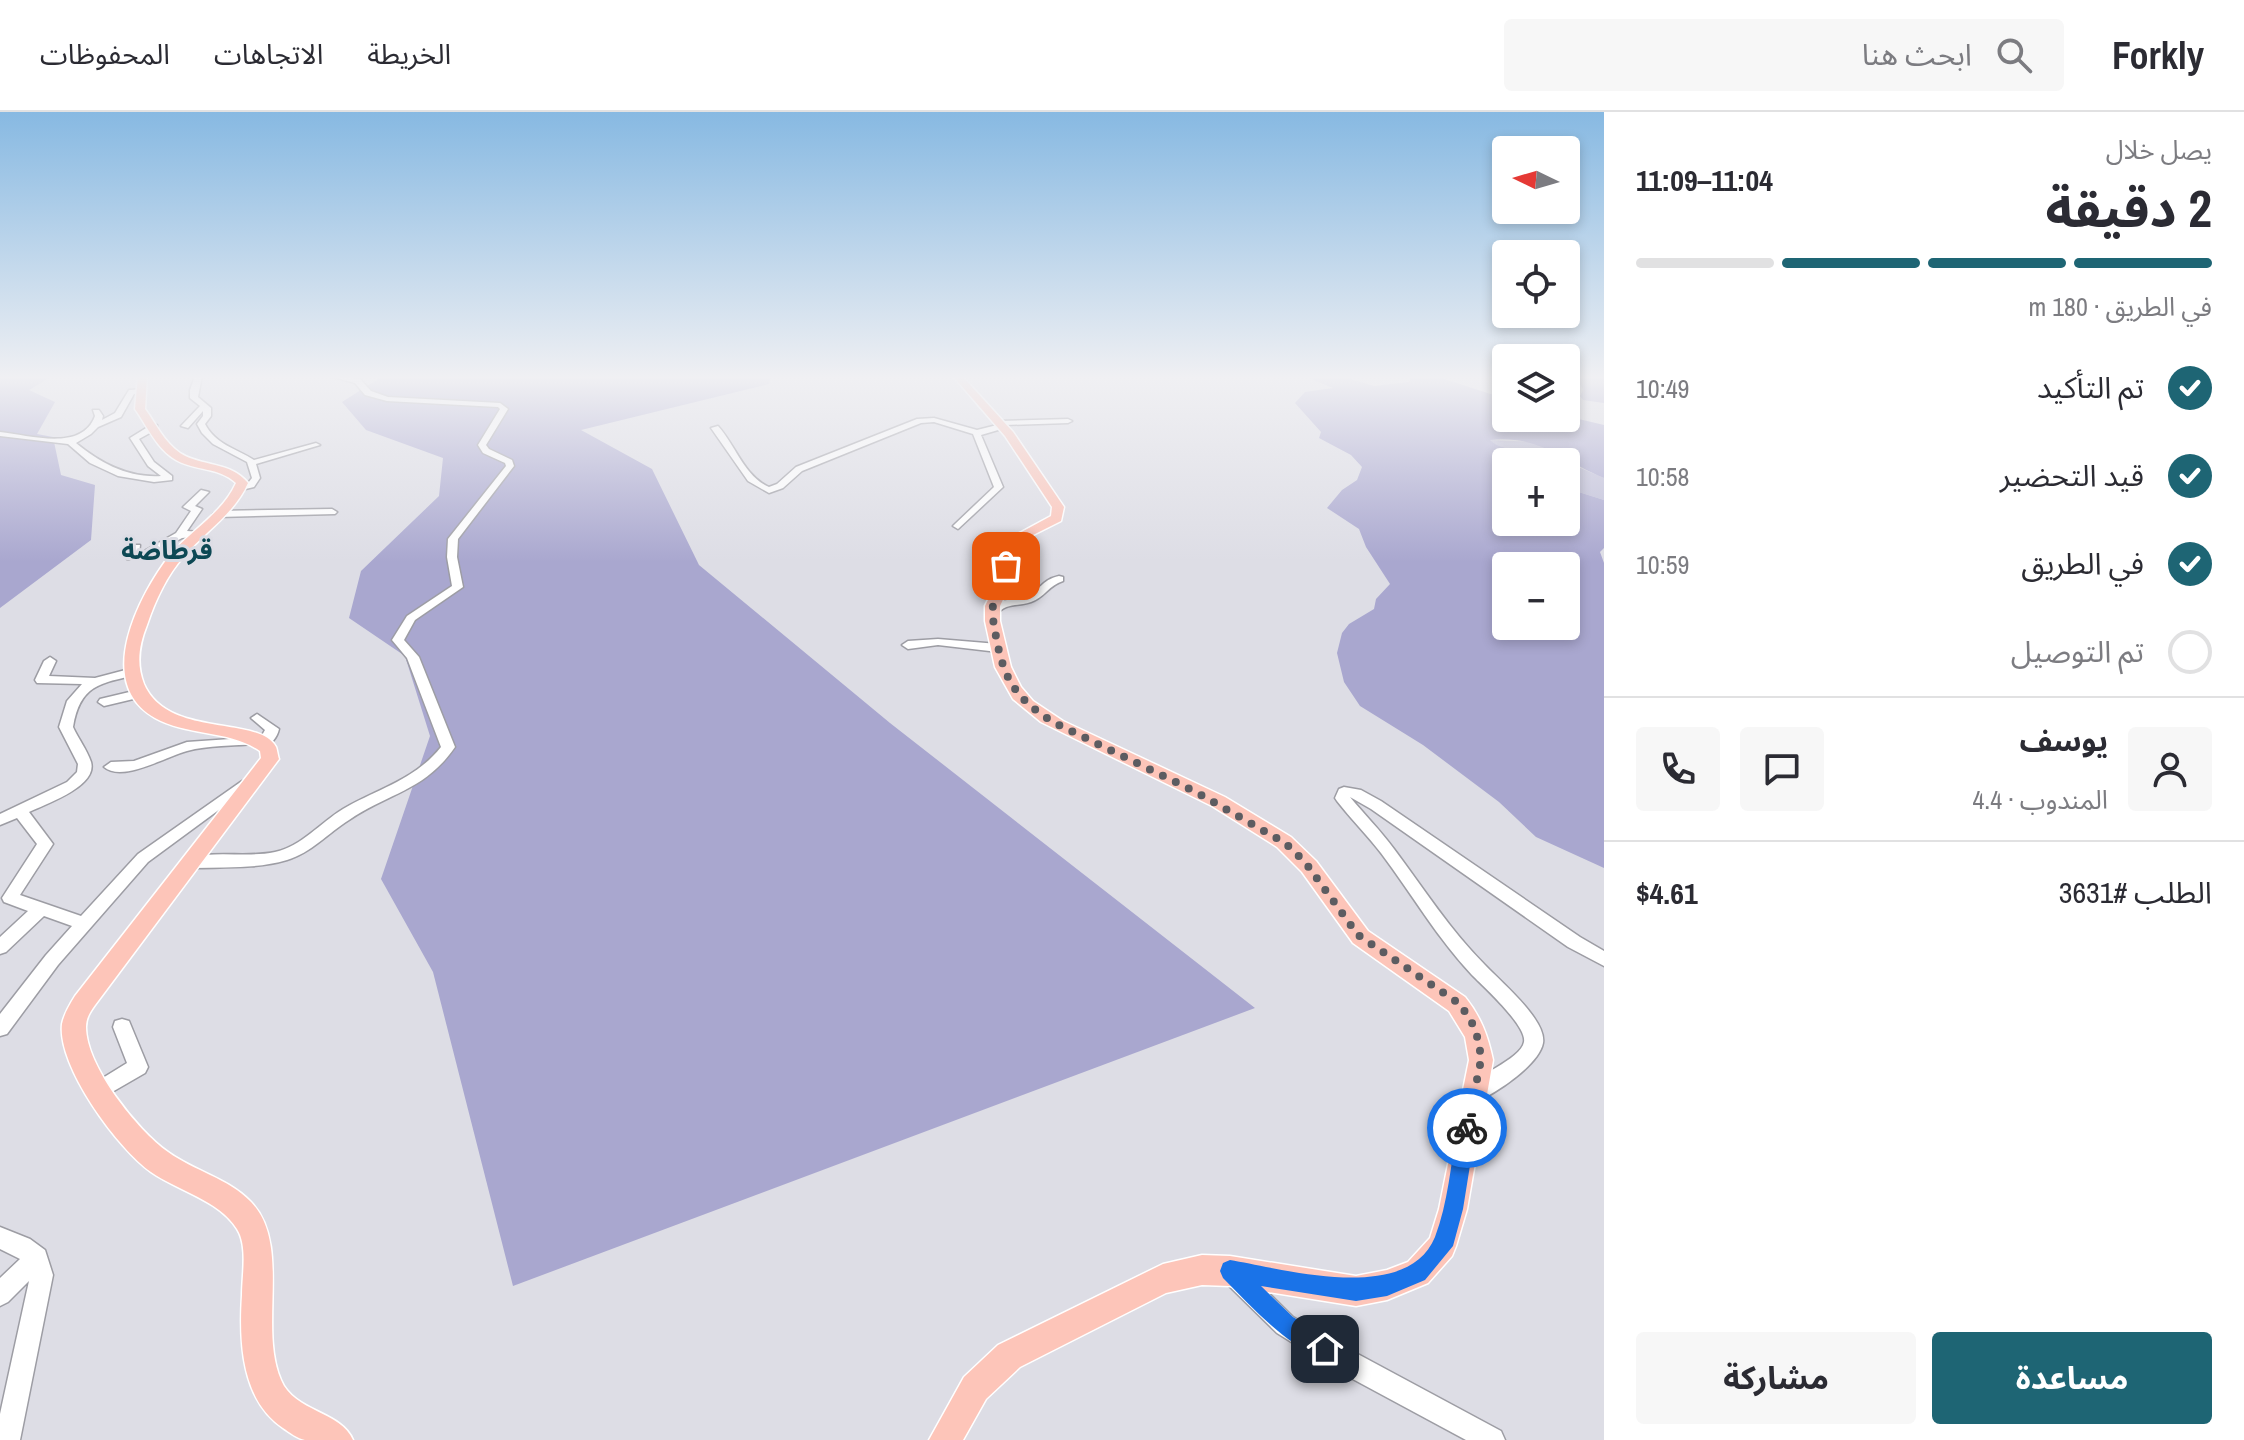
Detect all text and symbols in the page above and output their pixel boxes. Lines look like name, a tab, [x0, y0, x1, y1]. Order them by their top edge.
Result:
search box	[1504, 19, 2064, 91]
text: Forkly	[2112, 30, 2204, 81]
icon: search	[1992, 33, 2036, 77]
text: ابحث هنا	[1862, 34, 1972, 74]
text: المحفوظات	[40, 35, 170, 73]
text: الاتجاهات	[214, 35, 323, 73]
text: الخريطة	[367, 35, 451, 73]
text: يصل خلال	[2106, 132, 2212, 167]
north arrow	[1492, 136, 1580, 224]
map controls	[1492, 136, 1580, 640]
text: 11:04–11:09	[1636, 160, 1773, 200]
text: 2 دقيقة	[2046, 173, 2212, 243]
button: locate	[1492, 240, 1580, 328]
text: في الطريق · 180 m	[2029, 289, 2212, 324]
button: layers	[1492, 344, 1580, 432]
icon: check	[2168, 366, 2212, 410]
text: تم التأكيد	[2037, 367, 2144, 407]
text: 10:49	[1636, 371, 1689, 406]
button: +	[1492, 448, 1580, 536]
icon: check	[2168, 454, 2212, 498]
text: قيد التحضير	[2000, 455, 2144, 495]
text: 10:58	[1636, 459, 1689, 494]
district label: قرطاضة	[121, 532, 213, 567]
pin	[972, 532, 1040, 600]
icon: check	[2168, 542, 2212, 586]
text: في الطريق	[2021, 543, 2144, 583]
icon: bag	[984, 544, 1028, 588]
text: 10:59	[1636, 547, 1689, 582]
button: −	[1492, 552, 1580, 640]
text: تم التوصيل	[2011, 631, 2144, 671]
text: يوسف	[2020, 720, 2108, 760]
button: phone	[1636, 727, 1720, 811]
button: chat	[1740, 727, 1824, 811]
button: person	[2128, 727, 2212, 811]
text: المندوب · 4.4	[1972, 782, 2108, 817]
text: الطلب #3631	[2059, 872, 2212, 912]
text: $4.61	[1636, 873, 1698, 913]
courier	[1427, 1088, 1507, 1168]
icon: bike	[1445, 1106, 1489, 1150]
pin	[1291, 1315, 1359, 1383]
icon: home	[1303, 1327, 1347, 1371]
button: مشاركة	[1636, 1332, 1916, 1424]
button: مساعدة	[1932, 1332, 2212, 1424]

